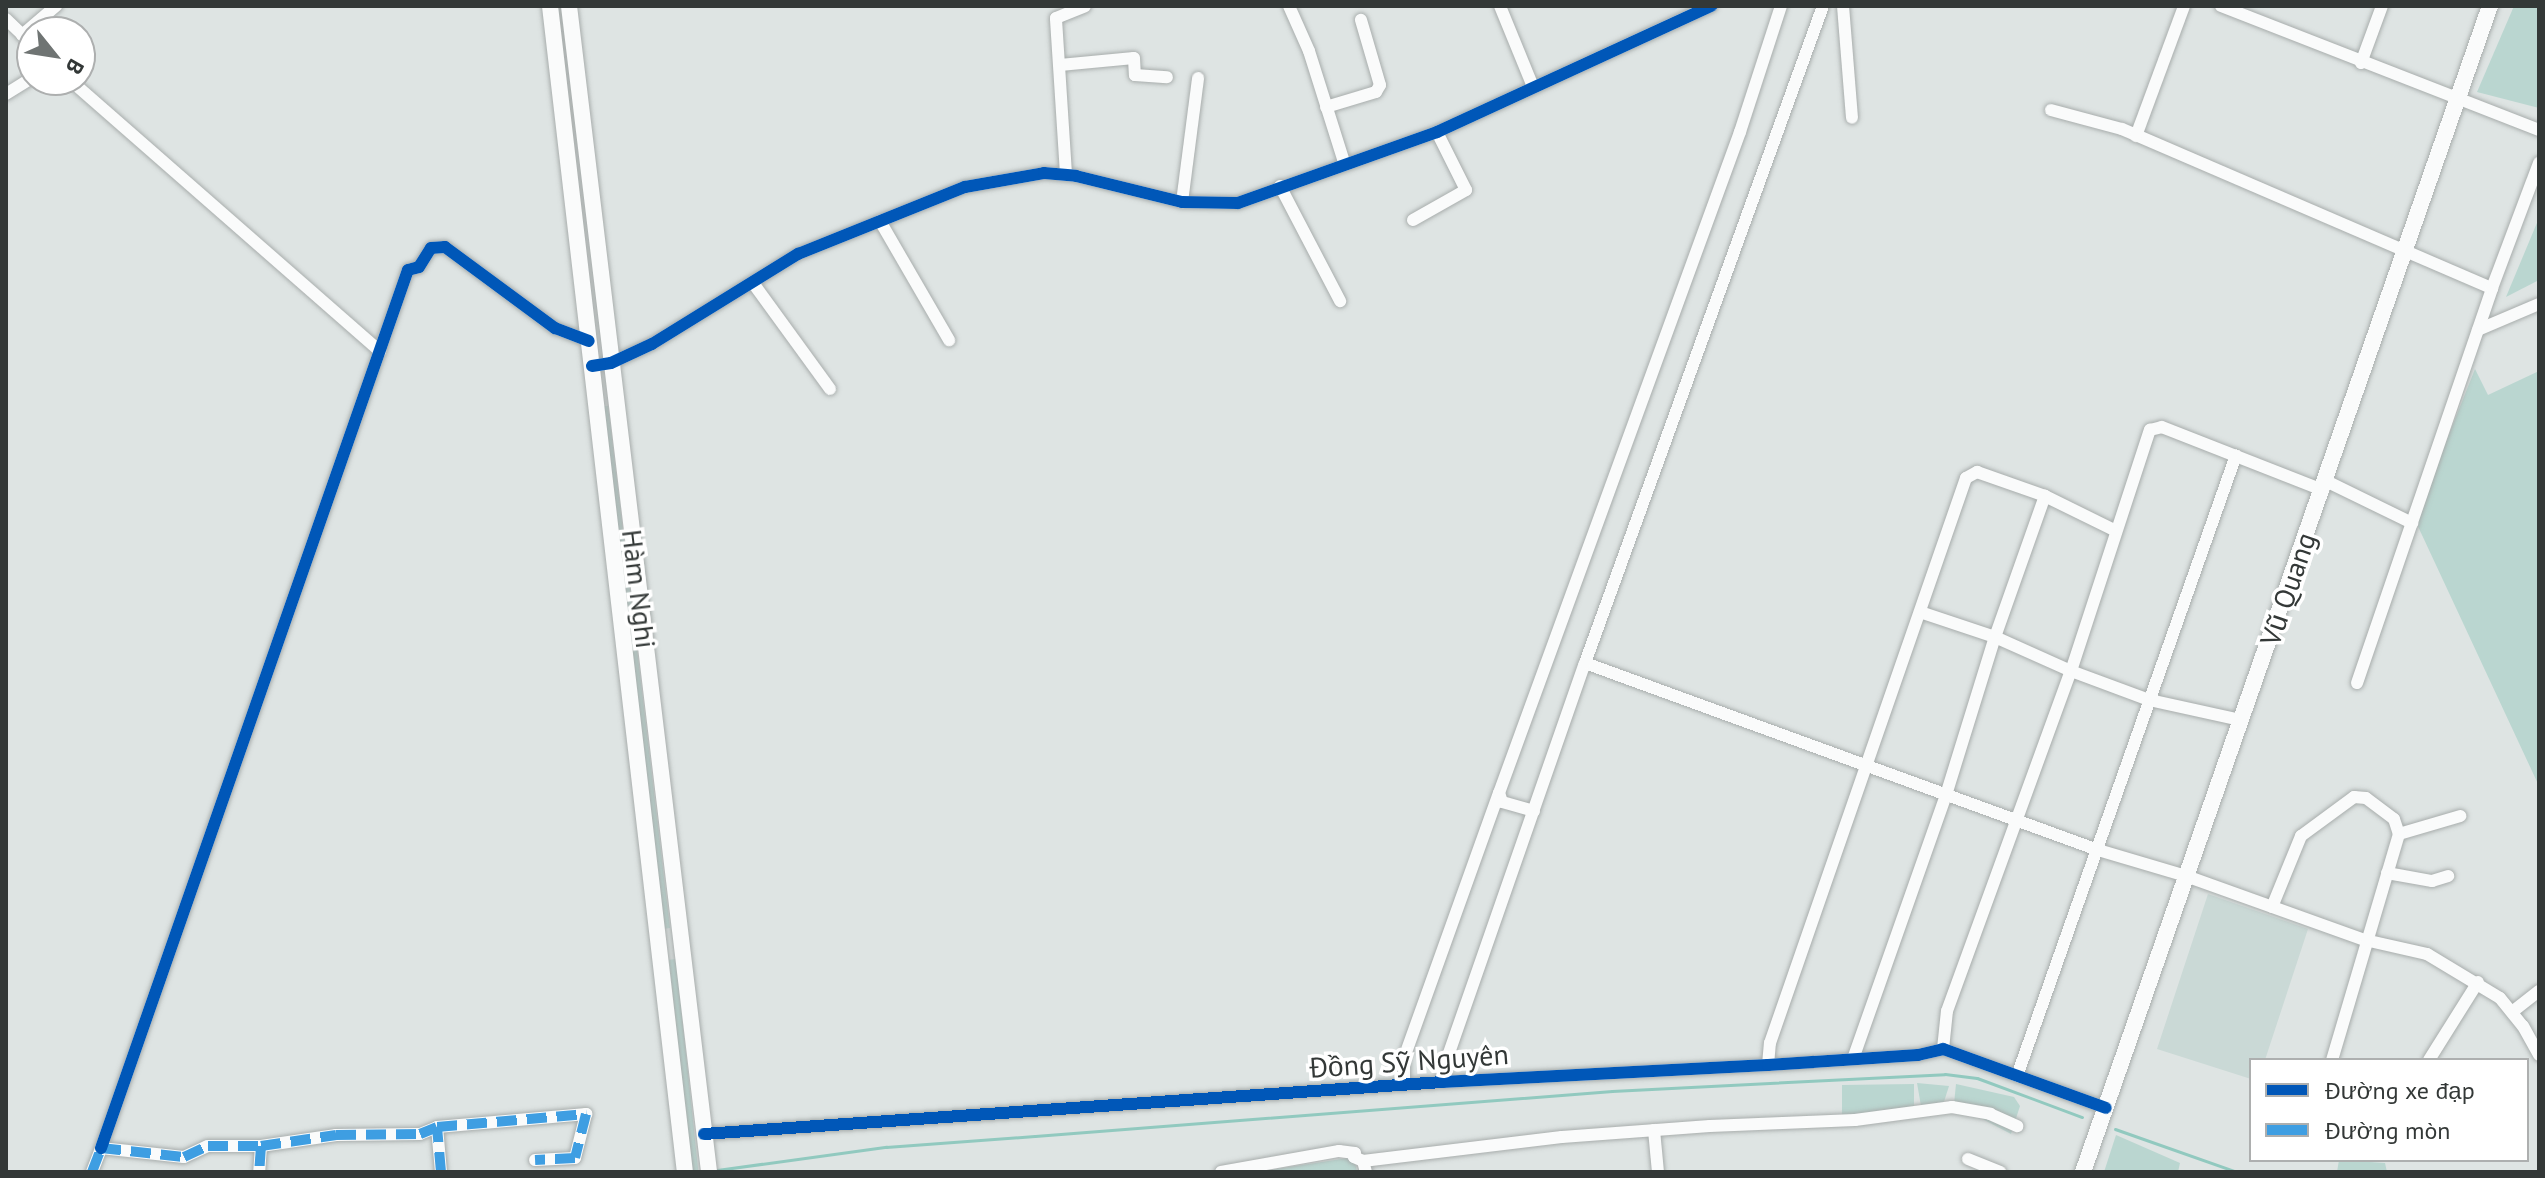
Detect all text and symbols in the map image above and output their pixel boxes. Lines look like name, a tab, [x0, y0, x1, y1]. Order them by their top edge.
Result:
north arrow	[16, 16, 96, 96]
text: B	[60, 54, 90, 80]
street label: Hàm Nghi	[615, 528, 663, 650]
street label: Vũ Quang	[2253, 528, 2323, 650]
street label: Đồng Sỹ Nguyên	[1308, 1037, 1510, 1085]
legend	[2249, 1058, 2529, 1162]
text: Đường xe đạp	[2325, 1075, 2475, 1106]
text: Đường mòn	[2325, 1115, 2451, 1146]

